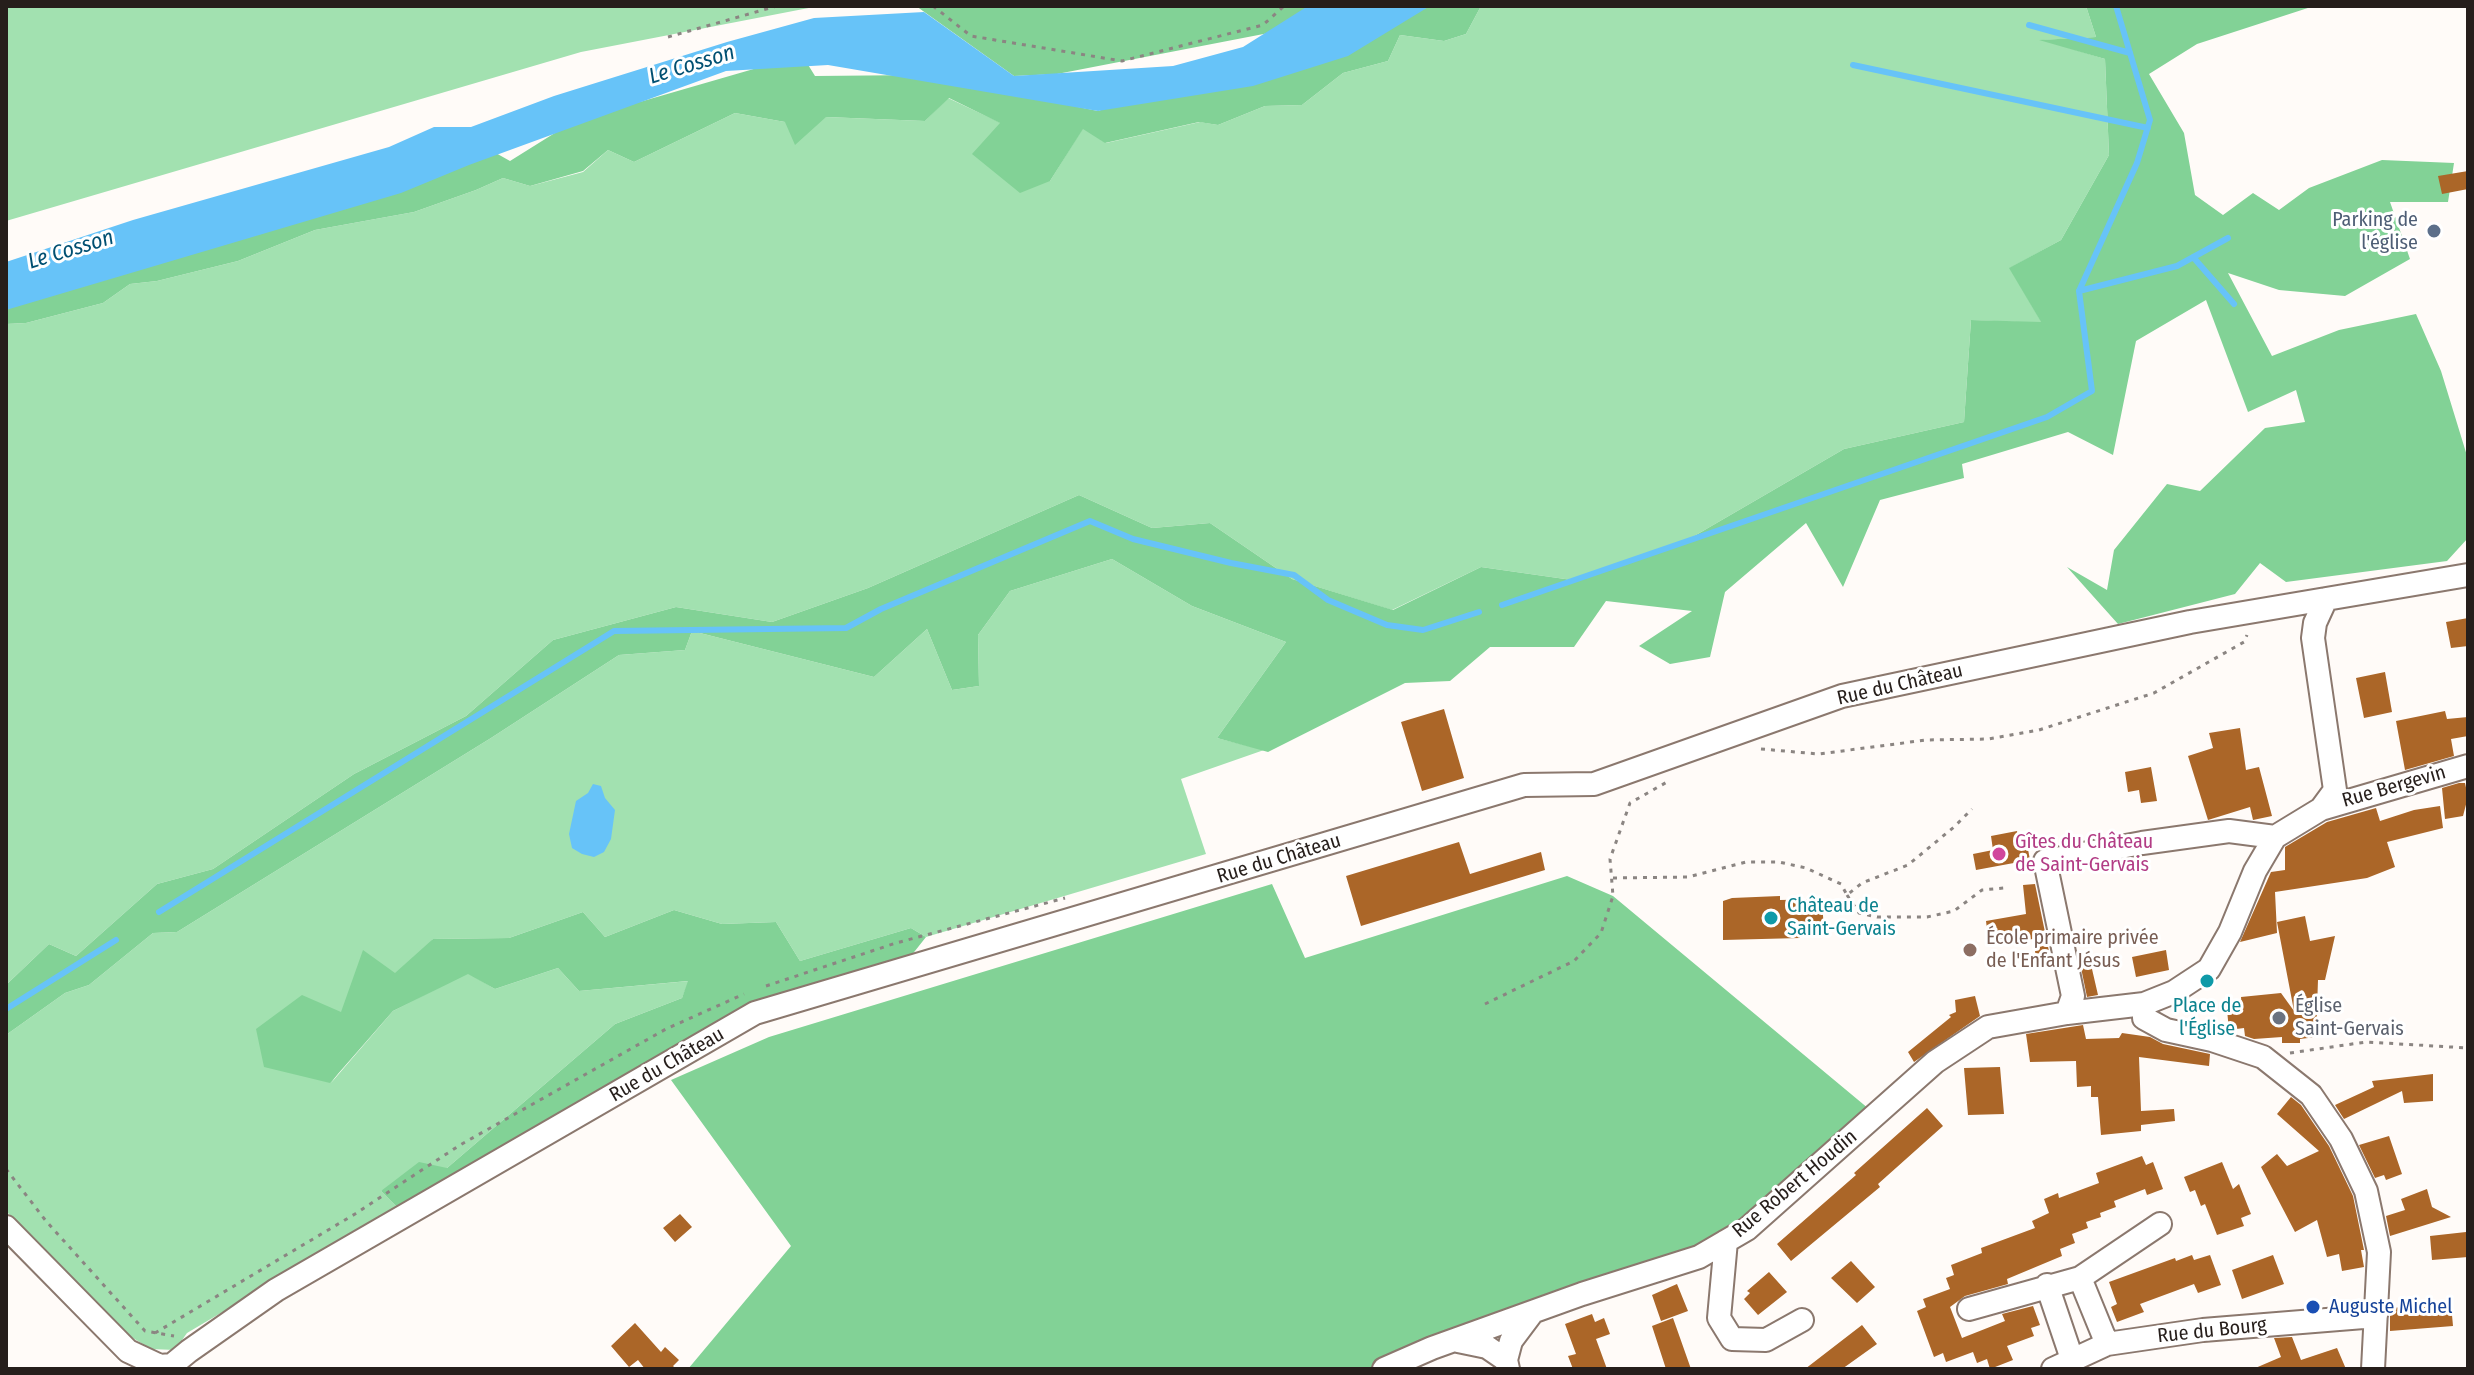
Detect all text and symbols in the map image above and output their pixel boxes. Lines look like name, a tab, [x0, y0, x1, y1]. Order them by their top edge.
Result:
water label: Le Cosson	[646, 39, 738, 91]
place label: Parking de l'église	[2332, 208, 2418, 255]
marker: Parking de l'église	[2425, 222, 2443, 240]
water label: Le Cosson	[25, 224, 117, 276]
street label: Rue du Château	[1835, 659, 1965, 711]
street label: Rue Bergevin	[2339, 761, 2449, 813]
street label: Rue du Château	[1214, 829, 1344, 889]
place label: Gîtes du Château de Saint-Gervais	[2015, 830, 2153, 877]
marker: Gîtes du Château de Saint-Gervais	[1990, 845, 2008, 863]
place label: Château de Saint-Gervais	[1787, 894, 1896, 941]
marker: Château de Saint-Gervais	[1762, 909, 1780, 927]
place label: École primaire privée de l'Enfant Jésus	[1986, 926, 2159, 973]
marker: École primaire privée de l'Enfant Jésus	[1961, 941, 1979, 959]
marker: Place de l'Église	[2198, 972, 2216, 990]
place label: Place de l'Église	[2173, 994, 2241, 1041]
place label: Église Saint-Gervais	[2295, 994, 2404, 1041]
marker: Église Saint-Gervais	[2270, 1009, 2288, 1027]
street label: Rue du Château	[605, 1023, 729, 1107]
street label: Rue Robert Houdin	[1728, 1125, 1862, 1243]
place label: Auguste Michel	[2329, 1295, 2453, 1319]
marker: Auguste Michel	[2304, 1298, 2322, 1316]
street label: Rue du Bourg	[2156, 1313, 2268, 1349]

